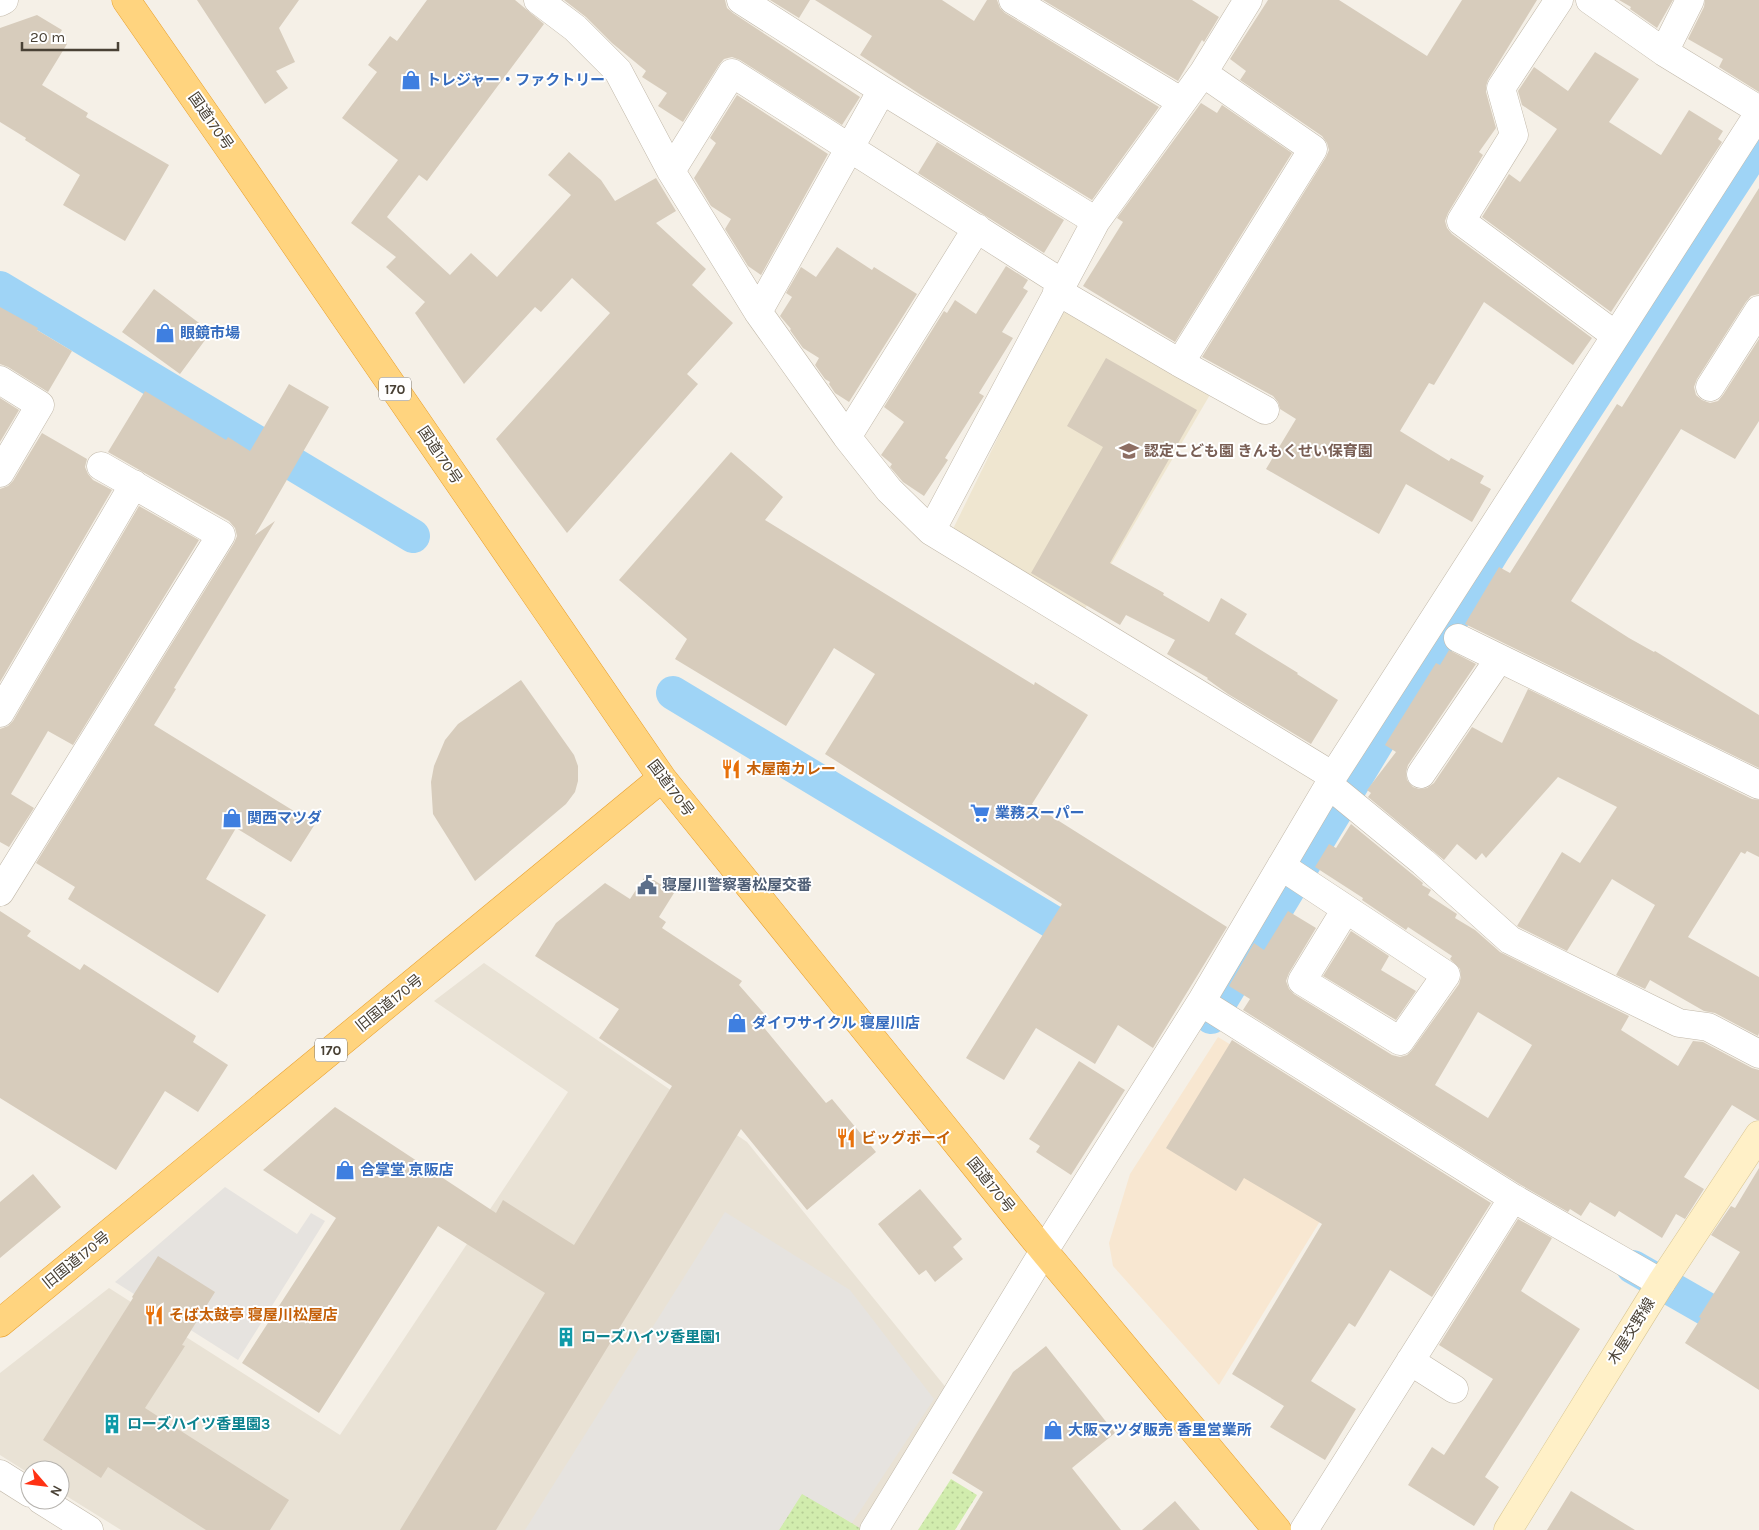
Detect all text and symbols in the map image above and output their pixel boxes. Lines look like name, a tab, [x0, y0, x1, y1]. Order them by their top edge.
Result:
scale bar	[22, 20, 119, 52]
text: 20 m	[30, 28, 65, 46]
shop icon: トレジャー・ファクトリー	[400, 69, 422, 91]
place label: トレジャー・ファクトリー	[426, 71, 605, 89]
street label: 国道170号	[185, 89, 237, 153]
shop icon: 眼鏡市場	[154, 322, 176, 344]
place label: 眼鏡市場	[180, 324, 240, 342]
road number: 170	[379, 378, 411, 400]
street label: 国道170号	[414, 423, 466, 487]
school or university icon: 認定こども園 きんもくせい保育園	[1118, 440, 1140, 462]
place label: 認定こども園 きんもくせい保育園	[1144, 442, 1373, 460]
street label: 国道170号	[644, 756, 698, 820]
restaurant icon: 木屋南カレー	[720, 758, 742, 780]
place label: 木屋南カレー	[746, 760, 836, 778]
supermarket icon: 業務スーパー	[969, 802, 991, 824]
place label: 業務スーパー	[995, 804, 1085, 822]
shop icon: 関西マツダ	[221, 807, 243, 829]
place label: 関西マツダ	[247, 809, 322, 827]
public building icon: 寝屋川警察署松屋交番	[636, 874, 658, 896]
place label: 寝屋川警察署松屋交番	[662, 876, 812, 894]
street label: 旧国道170号	[352, 971, 426, 1035]
shop icon: ダイワサイクル 寝屋川店	[726, 1012, 748, 1034]
place label: ダイワサイクル 寝屋川店	[752, 1014, 920, 1032]
road number: 170	[315, 1038, 347, 1062]
restaurant icon: ビッグボーイ	[835, 1127, 857, 1149]
place label: ビッグボーイ	[861, 1129, 951, 1147]
street label: 国道170号	[963, 1154, 1019, 1216]
shop icon: 合掌堂 京阪店	[334, 1159, 356, 1181]
place label: 合掌堂 京阪店	[360, 1161, 454, 1179]
street label: 旧国道170号	[39, 1228, 113, 1292]
street label: 木屋交野線	[1603, 1294, 1659, 1368]
restaurant icon: そば太鼓亭 寝屋川松屋店	[143, 1304, 165, 1326]
place label: そば太鼓亭 寝屋川松屋店	[169, 1306, 338, 1324]
building icon: ローズハイツ香里園1	[555, 1326, 577, 1348]
place label: ローズハイツ香里園1	[581, 1328, 720, 1346]
building icon: ローズハイツ香里園3	[101, 1413, 123, 1435]
place label: ローズハイツ香里園3	[127, 1415, 270, 1433]
shop icon: 大阪マツダ販売 香里営業所	[1042, 1419, 1064, 1441]
place label: 大阪マツダ販売 香里営業所	[1068, 1421, 1252, 1439]
north arrow	[20, 1460, 70, 1510]
text: N	[46, 1482, 66, 1499]

